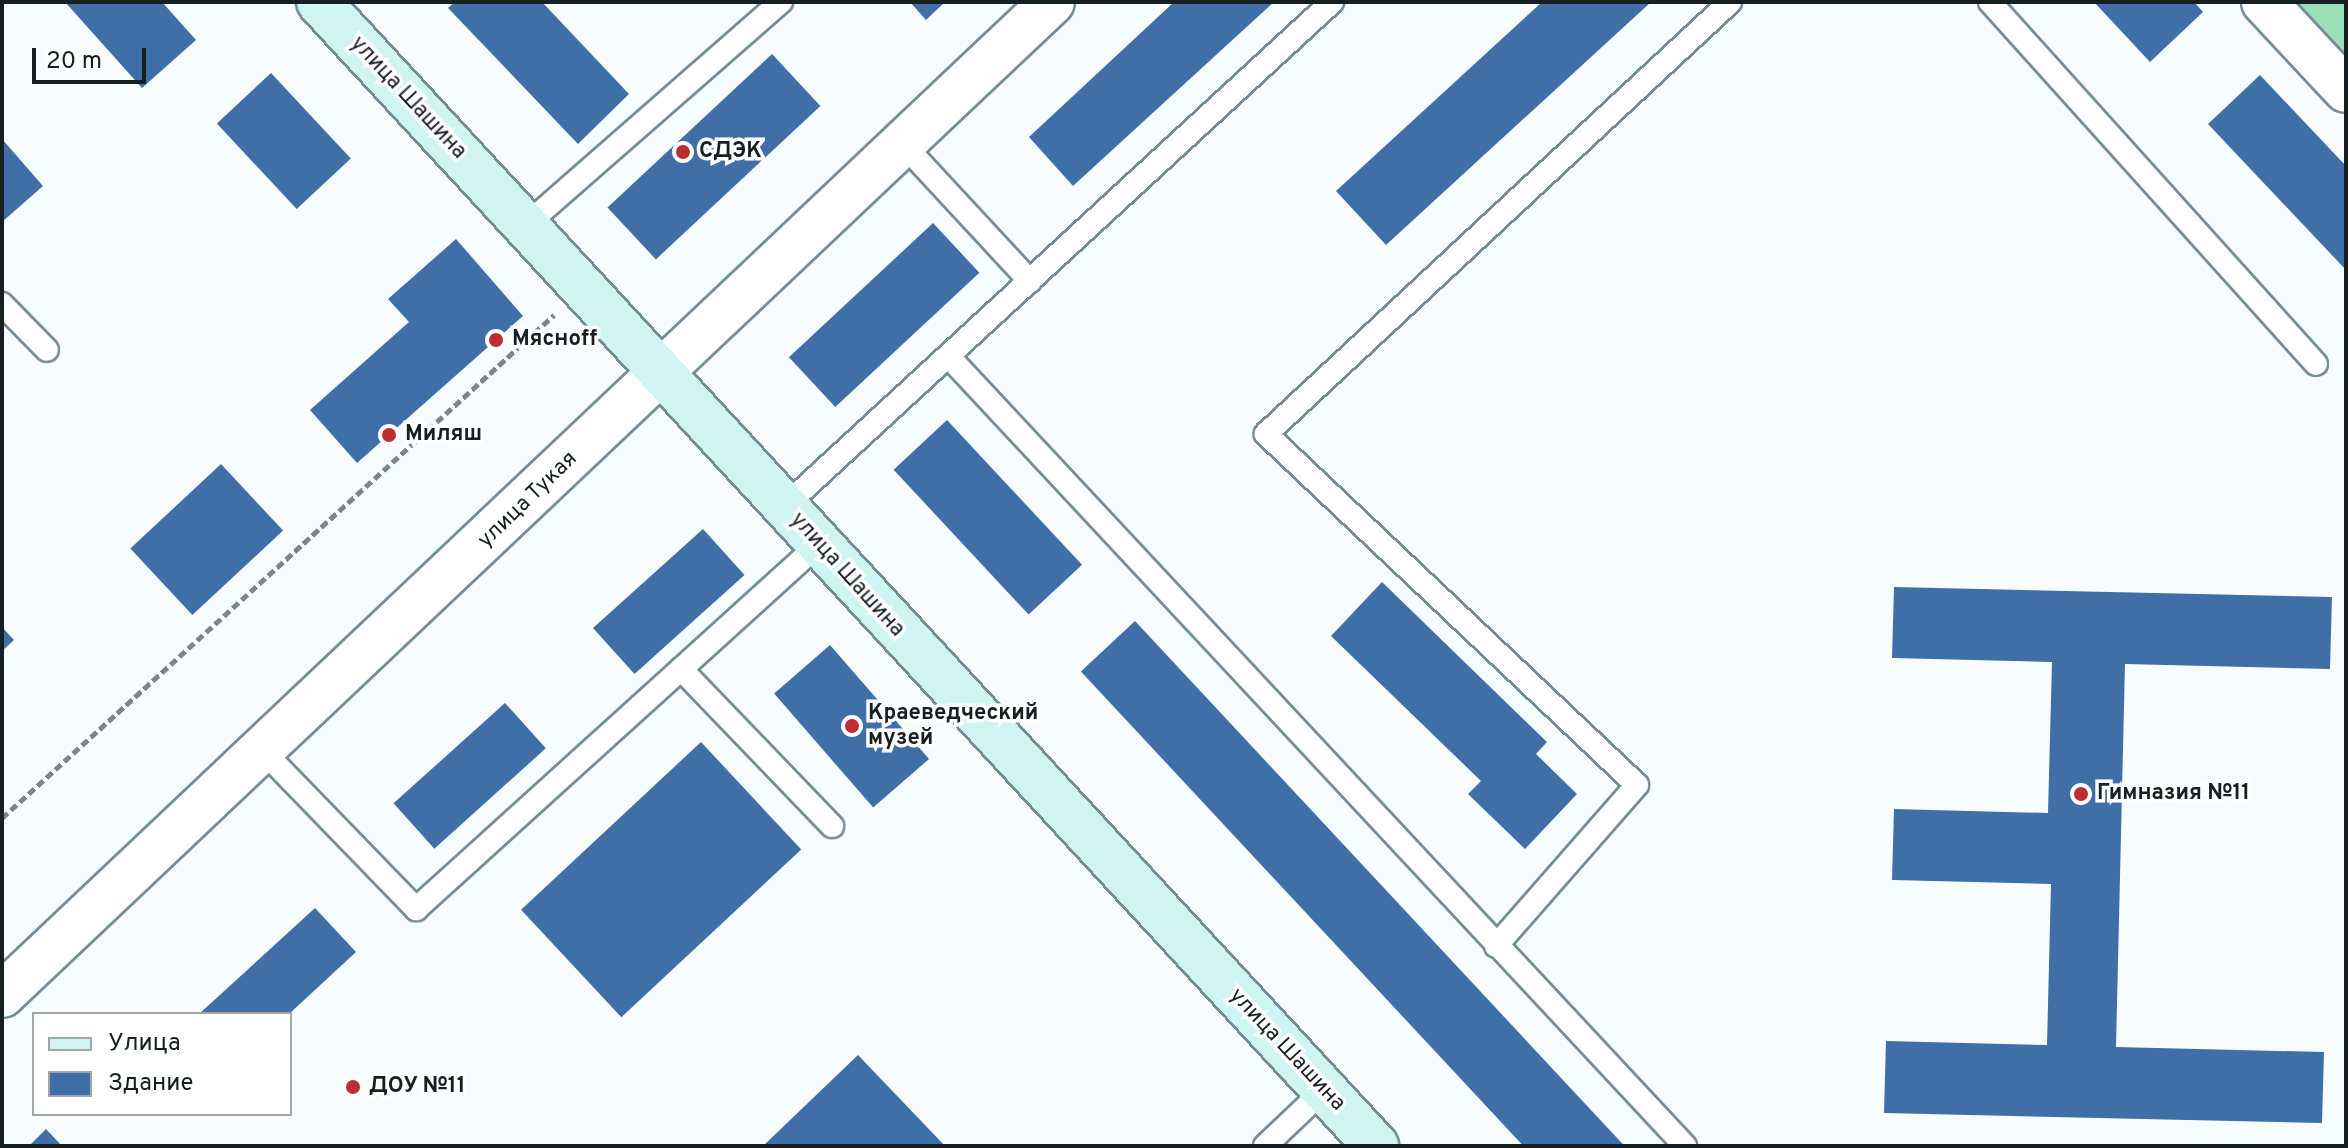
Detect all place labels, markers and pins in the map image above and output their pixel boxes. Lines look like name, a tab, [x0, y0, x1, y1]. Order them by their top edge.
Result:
place label: СДЭК	[699, 139, 762, 165]
marker: СДЭК	[674, 143, 692, 161]
place label: Мясноff	[512, 327, 597, 353]
marker: Мясноff	[487, 331, 505, 349]
place label: Миляш	[405, 422, 482, 448]
marker: Миляш	[380, 426, 398, 444]
place label: Краеведческий музей	[868, 700, 1038, 752]
marker: Краеведческий музей	[843, 717, 861, 735]
place label: Гимназия №11	[2097, 781, 2250, 807]
marker: Гимназия №11	[2072, 785, 2090, 803]
place label: ДОУ №11	[369, 1074, 466, 1100]
marker: ДОУ №11	[344, 1078, 362, 1096]

